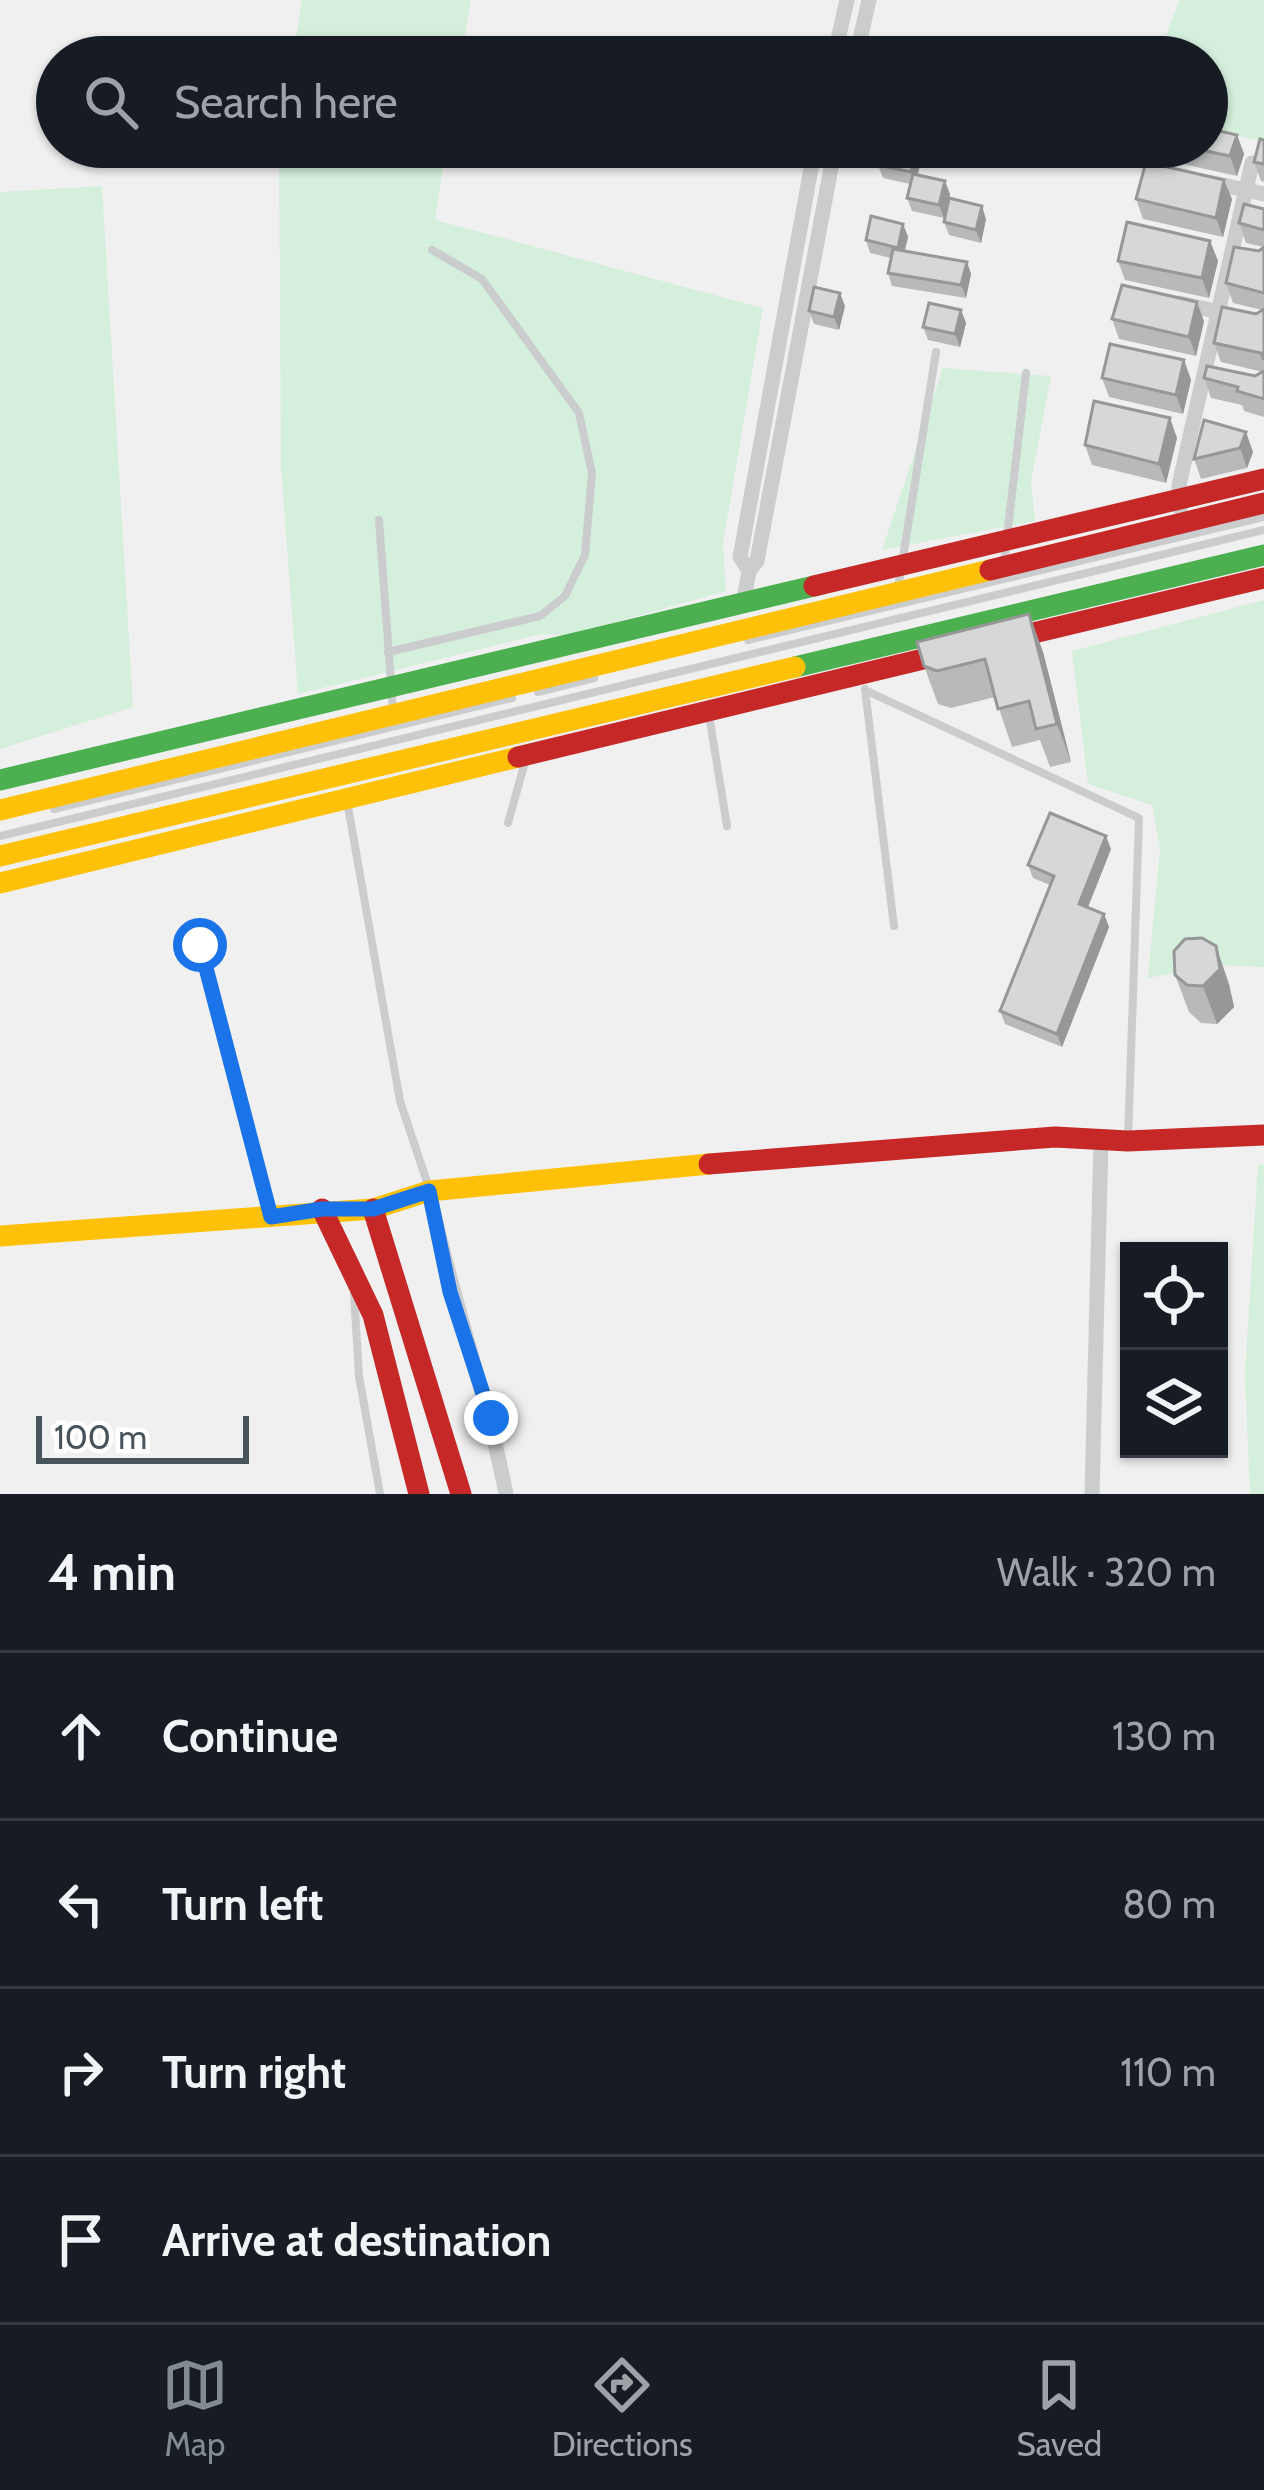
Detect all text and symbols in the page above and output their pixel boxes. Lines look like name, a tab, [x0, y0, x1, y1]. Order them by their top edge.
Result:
search box	[36, 36, 1228, 168]
icon: search	[78, 69, 144, 135]
text: Search here	[174, 75, 398, 129]
route start	[173, 918, 227, 972]
map controls	[1120, 1242, 1228, 1458]
button: locate	[1120, 1242, 1228, 1350]
button: layers	[1120, 1350, 1228, 1458]
route end	[464, 1391, 518, 1445]
scale bar	[36, 1410, 249, 1463]
text: 100 m	[54, 1417, 147, 1457]
text: 4 min	[48, 1541, 176, 1603]
text: Walk · 320 m	[997, 1548, 1216, 1596]
icon: ahead	[48, 1703, 114, 1769]
text: Continue	[162, 1709, 338, 1763]
text: 130 m	[1112, 1712, 1216, 1760]
icon: left	[48, 1871, 114, 1937]
text: Turn left	[162, 1877, 324, 1931]
text: 80 m	[1122, 1880, 1216, 1928]
icon: right	[48, 2039, 114, 2105]
text: Turn right	[162, 2045, 346, 2099]
text: 110 m	[1120, 2048, 1216, 2096]
icon: arrive	[48, 2207, 114, 2273]
text: Arrive at destination	[162, 2213, 551, 2267]
tab: Map	[162, 2352, 228, 2464]
tab: Directions	[552, 2352, 693, 2464]
tab: Saved	[1016, 2352, 1102, 2464]

